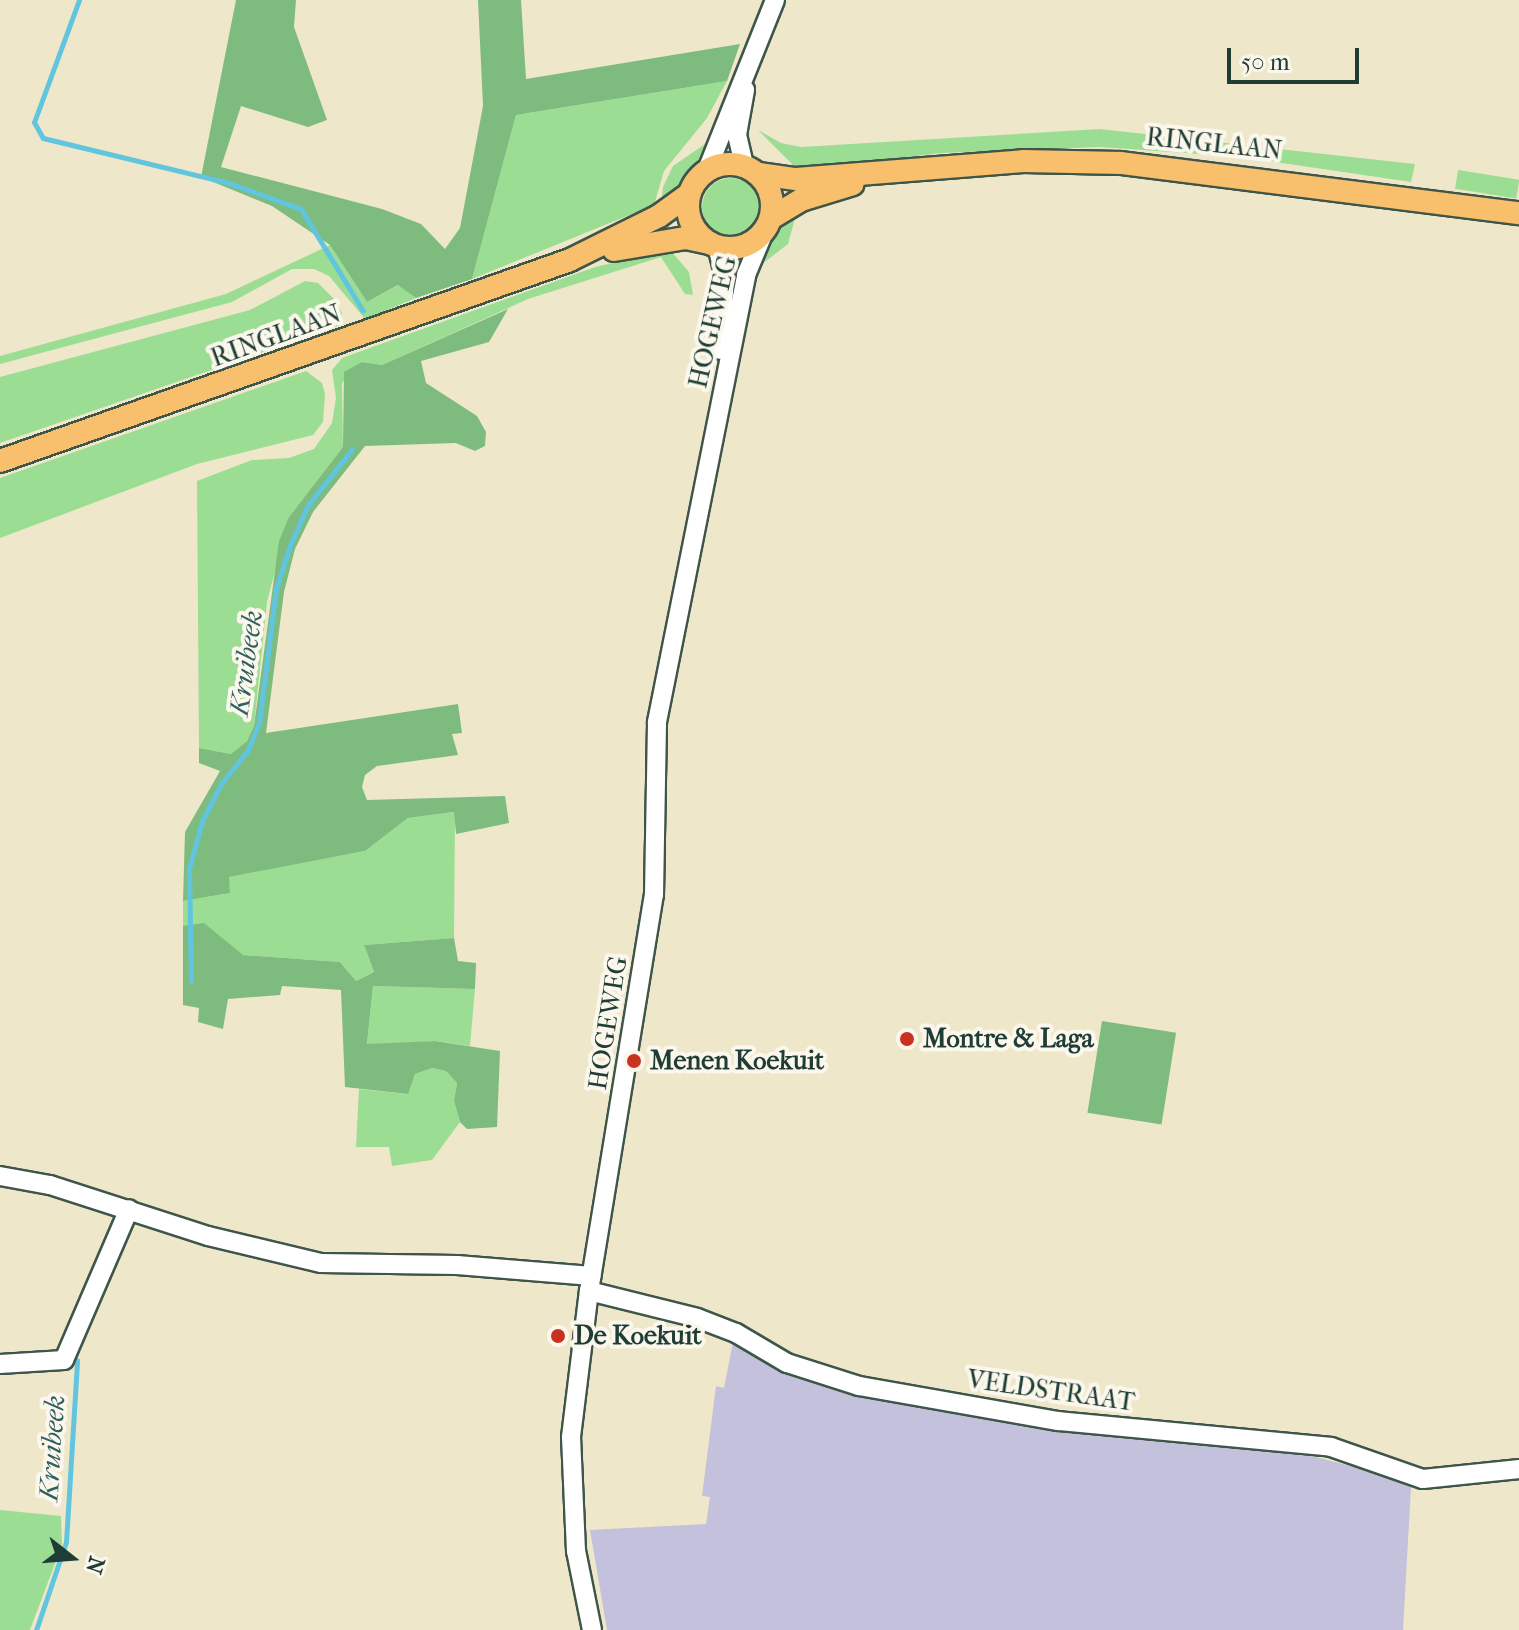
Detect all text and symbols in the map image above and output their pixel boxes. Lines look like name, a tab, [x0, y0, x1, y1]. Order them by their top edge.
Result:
scale bar	[1231, 32, 1363, 82]
text: 50 m	[1241, 48, 1290, 76]
street label: RINGLAAN	[1145, 121, 1283, 167]
street label: HOGEWEG	[683, 253, 743, 391]
street label: RINGLAAN	[207, 298, 345, 374]
water label: Kruibeek	[222, 608, 270, 718]
street label: HOGEWEG	[582, 954, 634, 1092]
place label: Montre & Laga	[923, 1023, 1094, 1055]
marker: Montre & Laga	[898, 1030, 916, 1048]
place label: Menen Koekuit	[650, 1045, 824, 1077]
marker: Menen Koekuit	[625, 1052, 643, 1070]
place label: De Koekuit	[574, 1320, 702, 1352]
marker: De Koekuit	[549, 1327, 567, 1345]
street label: VELDSTRAAT	[965, 1364, 1137, 1418]
water label: Kruibeek	[32, 1394, 72, 1502]
north arrow	[32, 1518, 112, 1598]
text: N	[80, 1553, 110, 1577]

